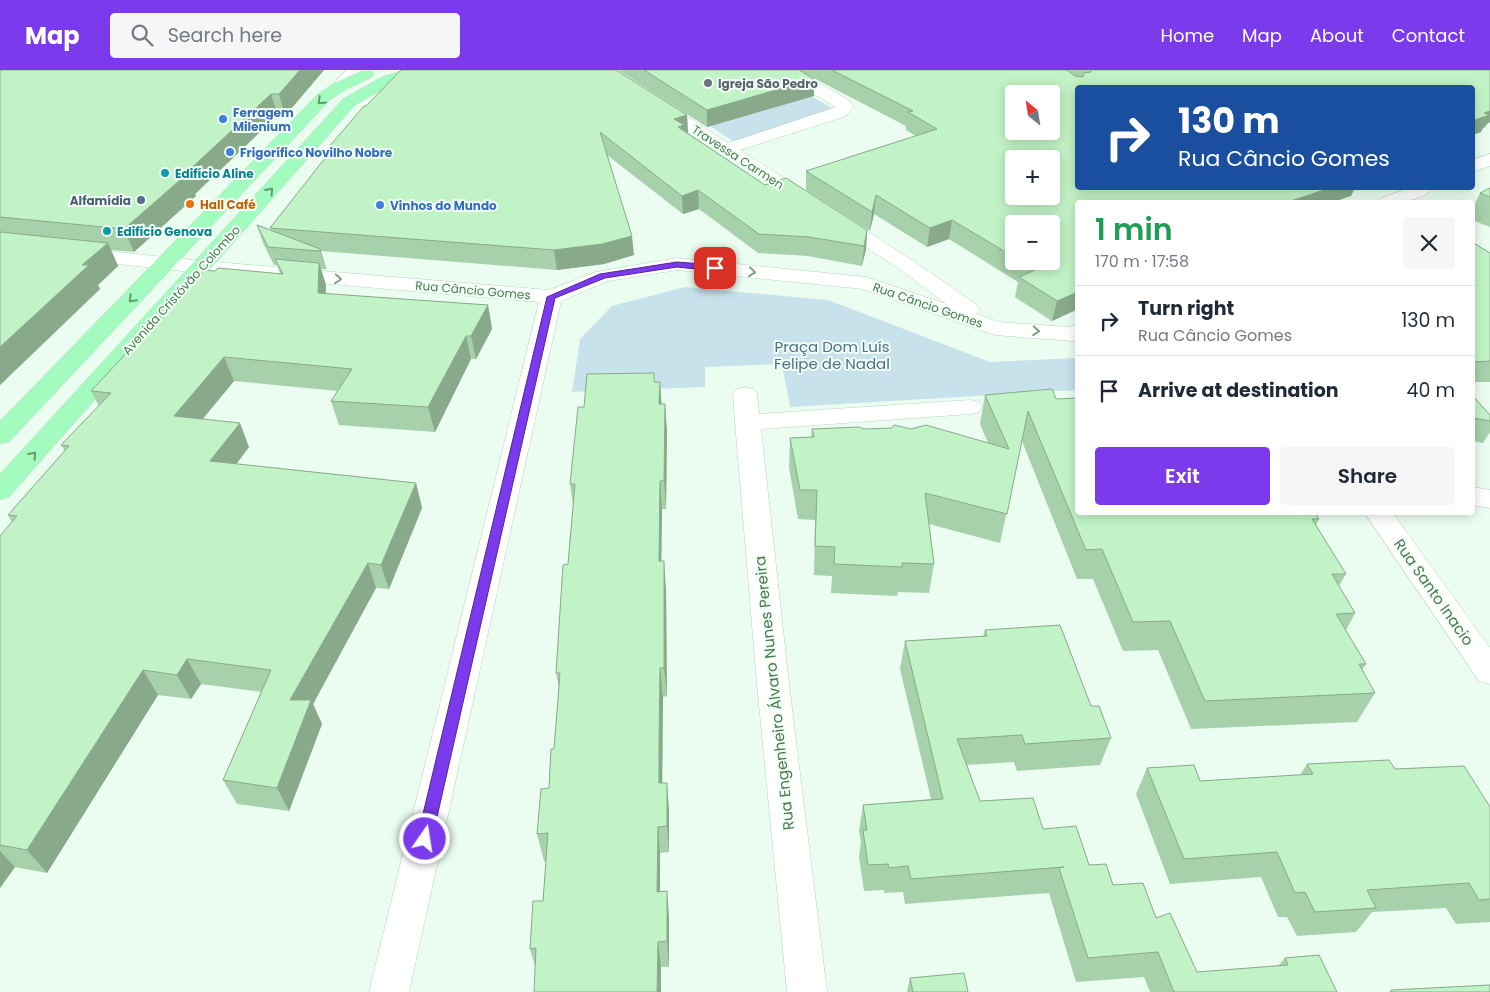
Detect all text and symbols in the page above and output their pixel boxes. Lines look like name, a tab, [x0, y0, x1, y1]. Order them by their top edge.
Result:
search box	[110, 13, 460, 58]
text: Map	[25, 19, 80, 52]
icon: search	[128, 21, 156, 49]
text: Search here	[168, 22, 282, 49]
text: Home	[1160, 23, 1214, 48]
text: Map	[1242, 23, 1282, 48]
text: About	[1310, 23, 1364, 48]
text: Contact	[1392, 23, 1465, 48]
place label: Igreja São Pedro	[718, 75, 818, 92]
marker: Igreja São Pedro	[702, 77, 714, 89]
north arrow	[1005, 85, 1060, 140]
map controls	[1005, 85, 1060, 270]
one-way arrow	[318, 95, 327, 104]
text: 130 m	[1178, 96, 1280, 145]
place label: Ferragem Milenium	[233, 104, 294, 135]
icon: right	[1095, 105, 1160, 170]
marker: Ferragem Milenium	[217, 113, 229, 125]
street label: Travessa Carmen	[689, 121, 787, 193]
text: Rua Câncio Gomes	[1178, 143, 1390, 174]
place label: Frigorífico Novilho Nobre	[240, 144, 393, 161]
marker: Frigorífico Novilho Nobre	[224, 146, 236, 158]
button: +	[1005, 150, 1060, 205]
place label: Edifício Aline	[175, 165, 254, 182]
marker: Edifício Aline	[159, 167, 171, 179]
one-way arrow	[264, 188, 273, 197]
place label: Alfamídia	[70, 192, 131, 209]
marker: Alfamídia	[135, 194, 147, 206]
place label: Hall Café	[200, 196, 256, 213]
place label: Vinhos do Mundo	[390, 197, 497, 214]
marker: Hall Café	[184, 198, 196, 210]
marker: Vinhos do Mundo	[374, 199, 386, 211]
text: 1 min	[1095, 208, 1173, 251]
button: −	[1005, 215, 1060, 270]
button: close	[1403, 217, 1455, 269]
street label: Avenida Cristóvão Colombo	[118, 221, 244, 358]
place label: Edifício Genova	[117, 223, 212, 240]
marker: Edifício Genova	[101, 225, 113, 237]
pin	[694, 247, 736, 289]
text: 170 m · 17:58	[1095, 250, 1189, 273]
icon: arrive	[701, 254, 729, 282]
one-way arrow	[748, 266, 756, 277]
one-way arrow	[335, 273, 343, 284]
street label: Rua Câncio Gomes	[415, 276, 531, 304]
street label: Rua Câncio Gomes	[871, 278, 985, 332]
one-way arrow	[129, 293, 138, 302]
text: Turn right	[1138, 295, 1234, 322]
icon: right	[1095, 307, 1123, 335]
text: 130 m	[1401, 307, 1455, 334]
text: Rua Câncio Gomes	[1138, 324, 1292, 347]
one-way arrow	[1033, 325, 1041, 336]
park label: Praça Dom Luís Felipe de Nadal	[774, 336, 890, 374]
icon: arrive	[1095, 377, 1123, 405]
text: Arrive at destination	[1138, 377, 1339, 404]
text: 40 m	[1406, 377, 1455, 404]
button: Exit	[1095, 447, 1270, 505]
button: Share	[1280, 447, 1455, 505]
one-way arrow	[27, 451, 36, 460]
street label: Rua Santo Inacio	[1389, 534, 1479, 650]
street label: Rua Engenheiro Álvaro Nunes Pereira	[749, 555, 799, 831]
position arrow	[398, 812, 450, 864]

